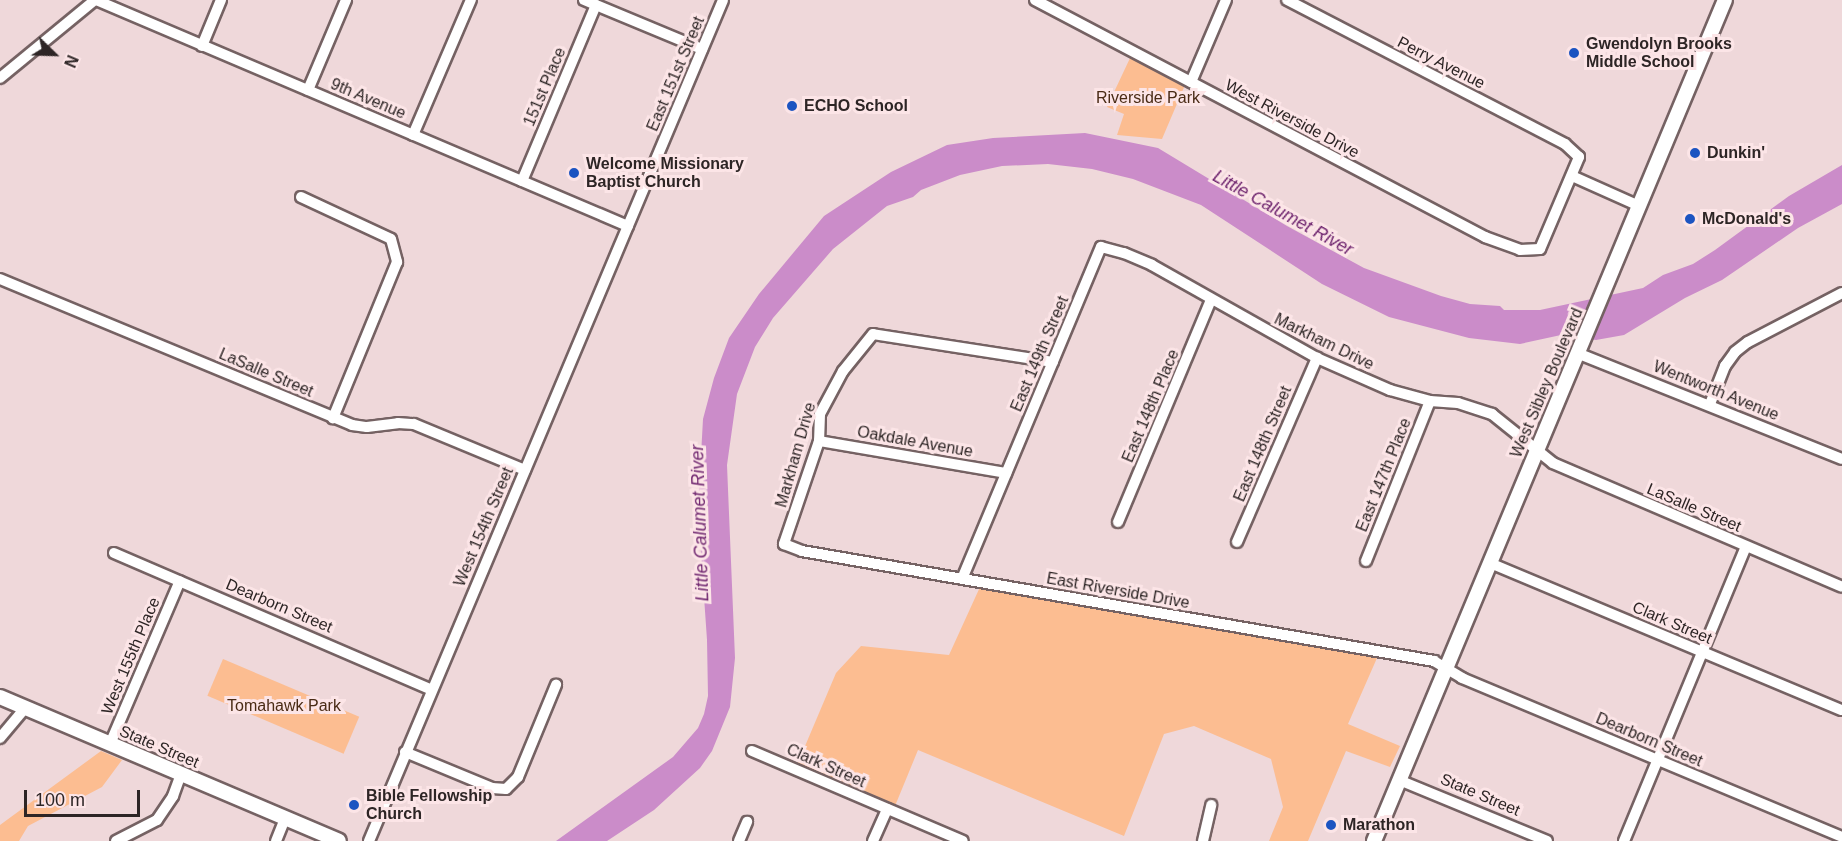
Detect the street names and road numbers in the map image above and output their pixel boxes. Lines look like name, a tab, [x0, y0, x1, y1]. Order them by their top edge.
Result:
street label: East 151st Street	[643, 14, 709, 134]
street label: Perry Avenue	[1394, 33, 1488, 93]
street label: 151st Place	[520, 45, 570, 129]
street label: 9th Avenue	[327, 74, 409, 124]
street label: West Riverside Drive	[1222, 76, 1362, 162]
street label: East 149th Street	[1007, 293, 1073, 415]
street label: West Sibley Boulevard	[1507, 305, 1587, 461]
street label: Markham Drive	[1271, 310, 1377, 374]
street label: LaSalle Street	[216, 345, 316, 401]
street label: East 148th Place	[1119, 347, 1183, 465]
street label: Wentworth Avenue	[1650, 357, 1782, 425]
street label: East 148th Street	[1230, 383, 1296, 505]
street label: Markham Drive	[772, 400, 820, 510]
street label: East 147th Place	[1352, 415, 1416, 535]
street label: Oakdale Avenue	[855, 422, 975, 462]
street label: West 154th Street	[450, 464, 518, 590]
street label: LaSalle Street	[1644, 480, 1744, 536]
street label: East Riverside Drive	[1045, 569, 1191, 613]
street label: Dearborn Street	[223, 575, 335, 637]
street label: West 155th Place	[98, 595, 164, 717]
street label: Clark Street	[1629, 598, 1715, 648]
street label: Dearborn Street	[1593, 709, 1705, 771]
street label: State Street	[116, 722, 202, 772]
street label: Clark Street	[784, 740, 868, 792]
street label: State Street	[1437, 770, 1523, 820]

